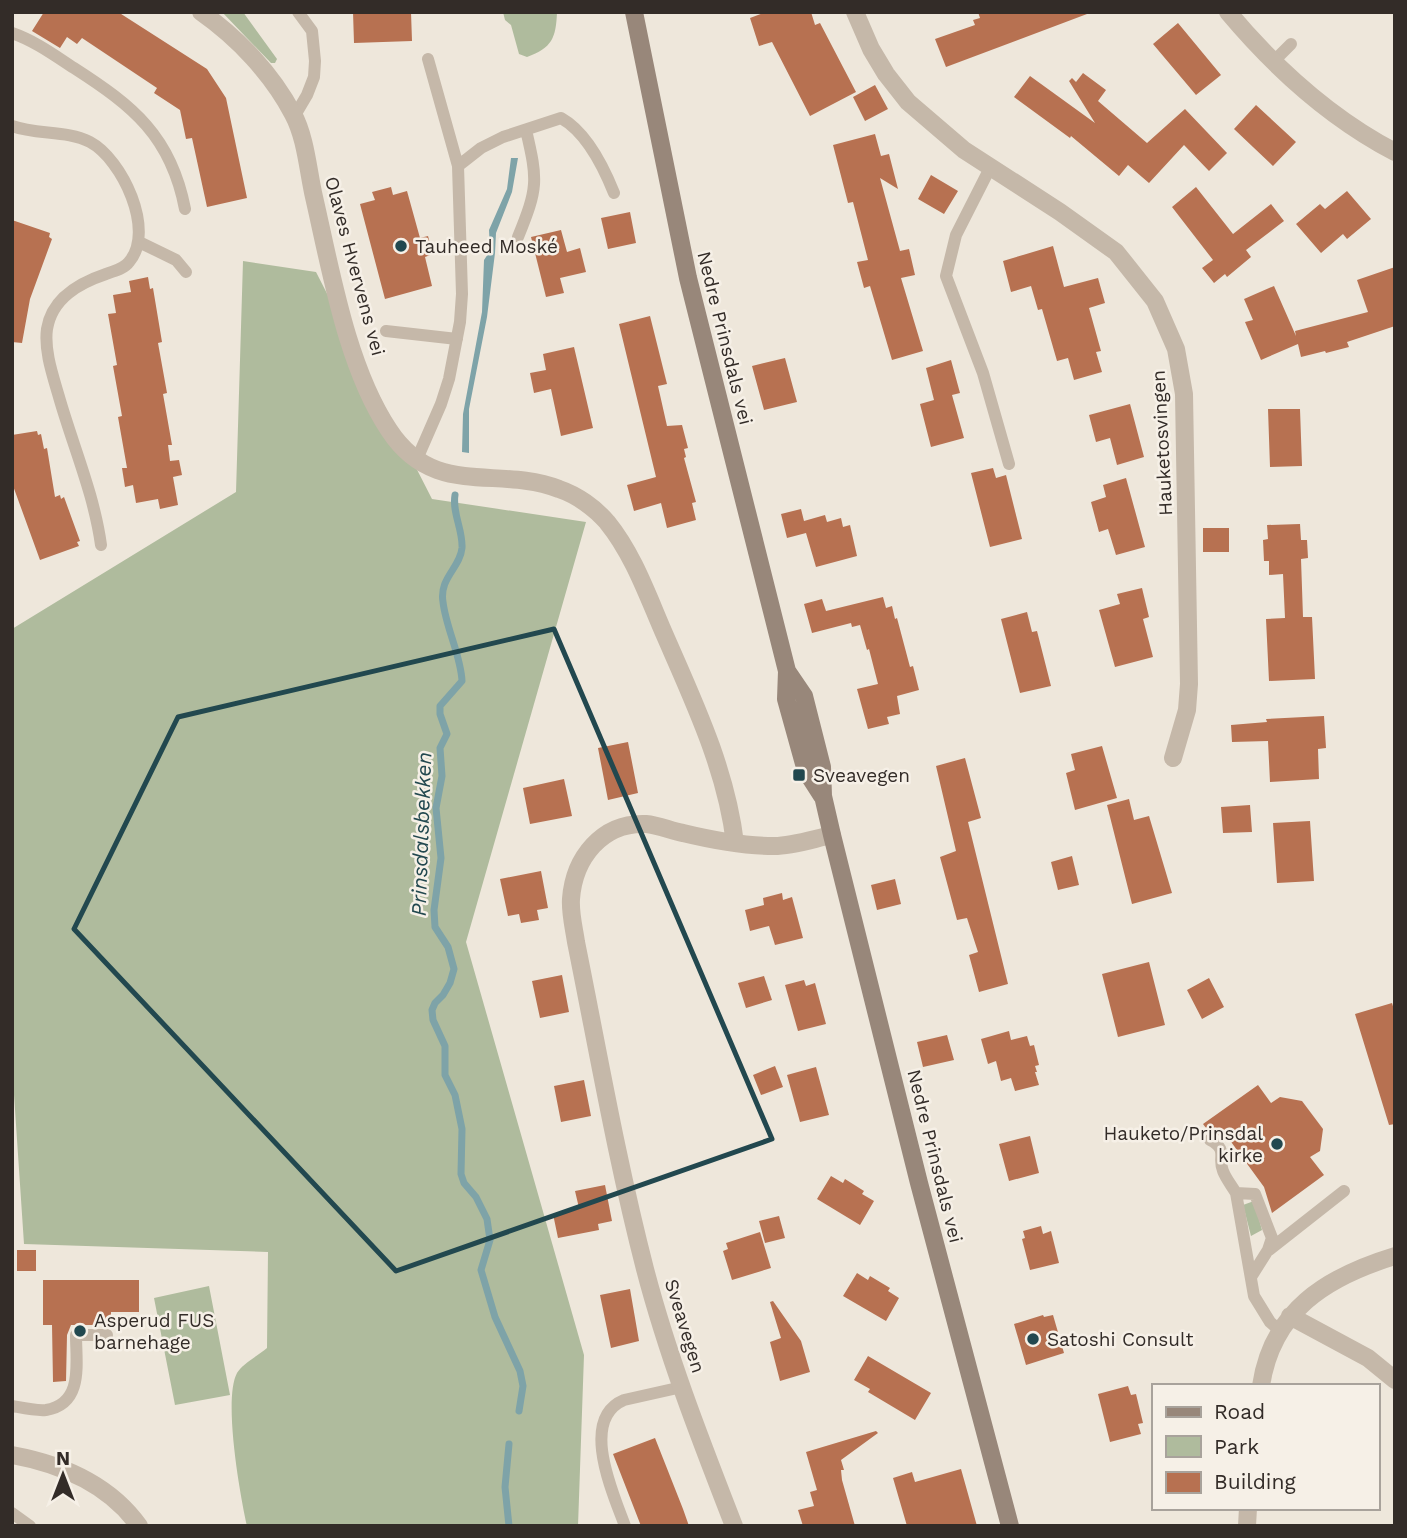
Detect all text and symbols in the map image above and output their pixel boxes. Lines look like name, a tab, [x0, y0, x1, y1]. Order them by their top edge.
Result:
street label: Olaves Hvervens vei	[320, 174, 390, 358]
place label: Tauheed Moské	[415, 235, 558, 258]
marker: Tauheed Moské	[393, 238, 409, 254]
street label: Nedre Prinsdals vei	[692, 249, 758, 427]
street label: Hauketosvingen	[1147, 369, 1177, 517]
water label: Prinsdalsbekken	[406, 751, 436, 917]
place label: Sveavegen	[813, 764, 910, 787]
marker: Sveavegen	[791, 767, 807, 783]
street label: Nedre Prinsdals vei	[902, 1067, 968, 1245]
place label: Hauketo/Prinsdal kirke	[1103, 1122, 1263, 1167]
marker: Hauketo/Prinsdal kirke	[1269, 1136, 1285, 1152]
street label: Sveavegen	[660, 1276, 710, 1376]
place label: Asperud FUS barnehage	[94, 1309, 214, 1354]
marker: Asperud FUS barnehage	[72, 1323, 88, 1339]
place label: Satoshi Consult	[1047, 1328, 1193, 1351]
marker: Satoshi Consult	[1025, 1331, 1041, 1347]
legend	[1152, 1384, 1379, 1510]
text: Road	[1214, 1399, 1265, 1424]
text: Park	[1214, 1434, 1259, 1459]
north arrow	[28, 1440, 98, 1510]
text: N	[56, 1447, 70, 1470]
text: Building	[1214, 1469, 1296, 1494]

